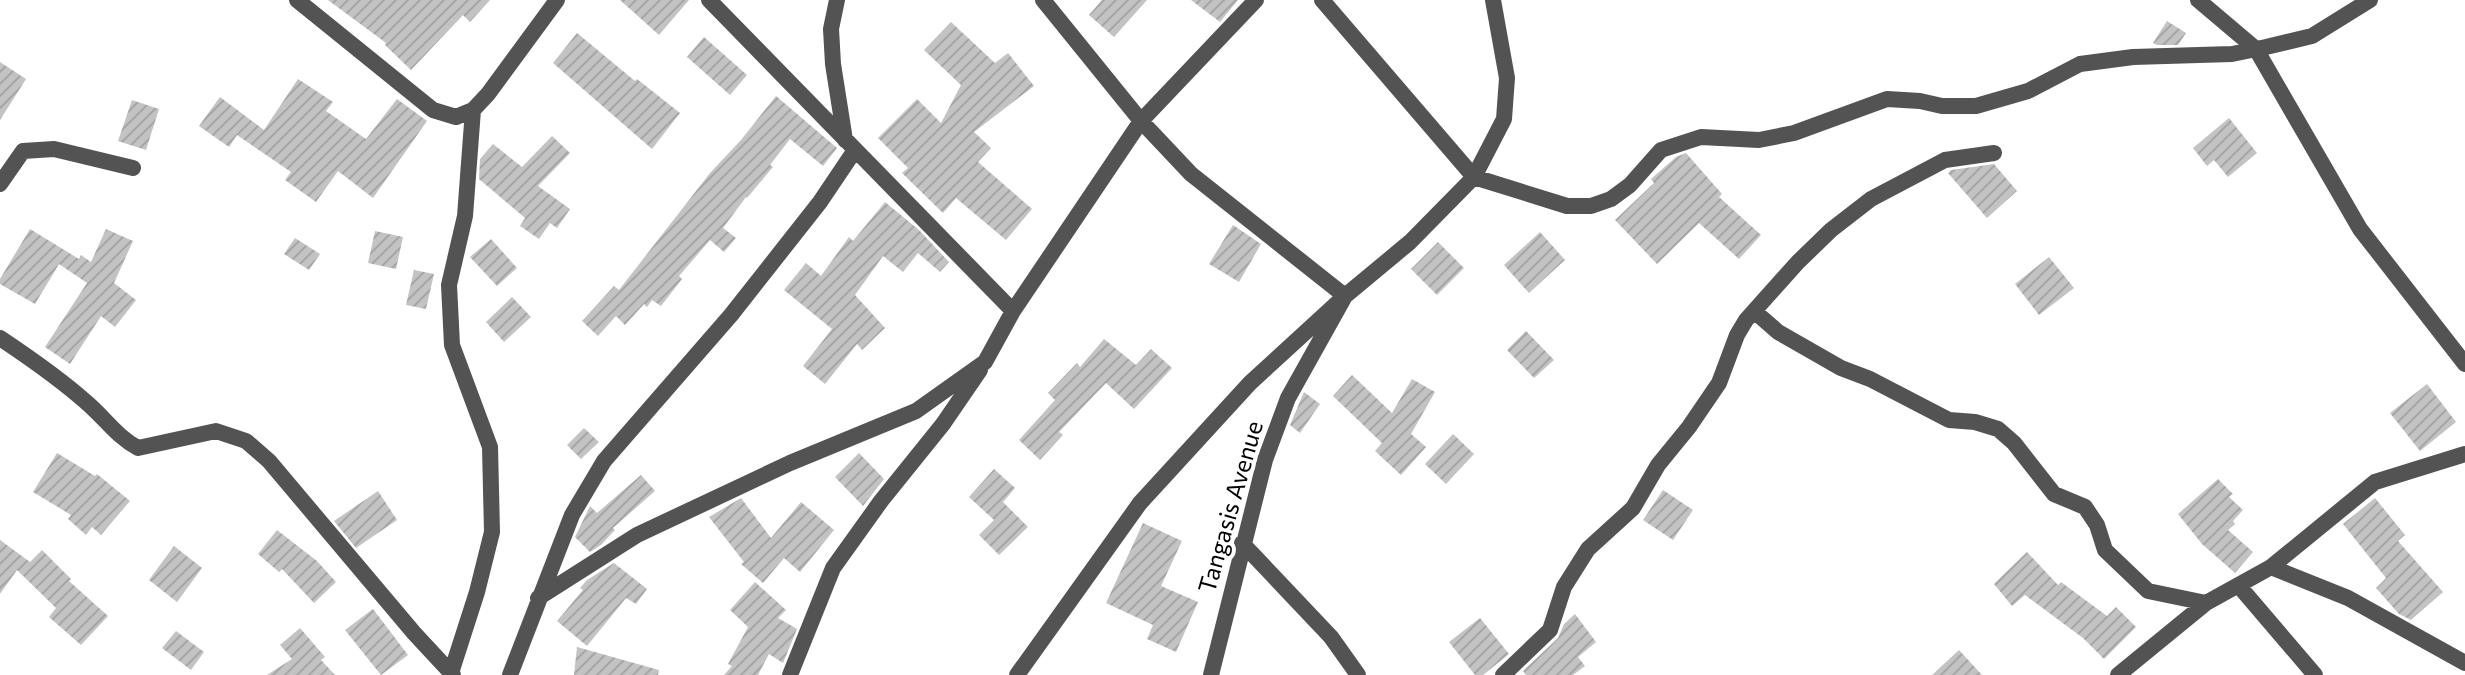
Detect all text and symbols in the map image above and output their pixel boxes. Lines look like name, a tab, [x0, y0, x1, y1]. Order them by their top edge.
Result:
street label: Tangasis Avenue	[1191, 417, 1268, 596]

